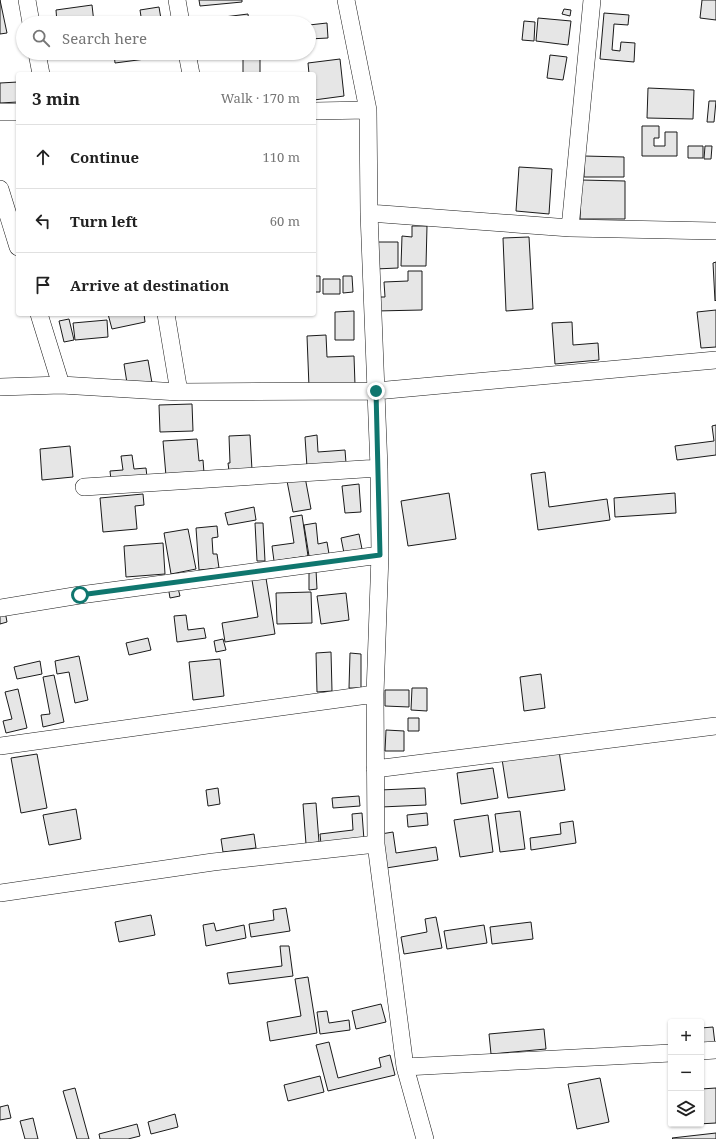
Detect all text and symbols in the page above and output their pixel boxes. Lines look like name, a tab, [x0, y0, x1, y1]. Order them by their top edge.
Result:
search box	[16, 16, 316, 60]
icon: search	[30, 27, 52, 49]
text: Search here	[62, 28, 147, 48]
text: 3 min	[32, 87, 80, 110]
text: Walk · 170 m	[221, 89, 300, 107]
icon: ahead	[32, 146, 54, 168]
text: Continue	[70, 147, 139, 167]
text: 110 m	[263, 148, 300, 166]
icon: left	[32, 210, 54, 232]
text: Turn left	[70, 211, 138, 231]
text: 60 m	[270, 212, 300, 230]
icon: arrive	[32, 274, 54, 296]
text: Arrive at destination	[70, 275, 229, 295]
route end	[367, 382, 385, 400]
route start	[71, 586, 89, 604]
map controls	[668, 1019, 704, 1127]
button: +	[668, 1019, 704, 1055]
button: −	[668, 1055, 704, 1091]
button: layers	[668, 1091, 704, 1127]

